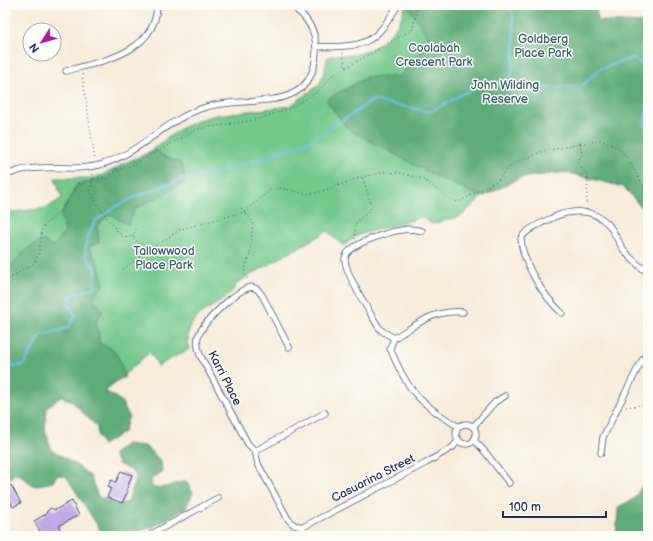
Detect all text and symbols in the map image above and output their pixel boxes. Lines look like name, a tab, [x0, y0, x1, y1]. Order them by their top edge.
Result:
north arrow	[22, 22, 62, 62]
park label: Goldberg Place Park	[514, 32, 572, 61]
text: N	[27, 41, 42, 55]
park label: Coolabah Crescent Park	[396, 41, 473, 70]
park label: John Wilding Reserve	[471, 78, 539, 107]
park label: Tallowwood Place Park	[133, 244, 195, 273]
street label: Karri Place	[204, 348, 245, 408]
street label: Casuarina Street	[329, 451, 418, 506]
scale bar	[503, 493, 606, 519]
text: 100 m	[509, 500, 541, 515]

